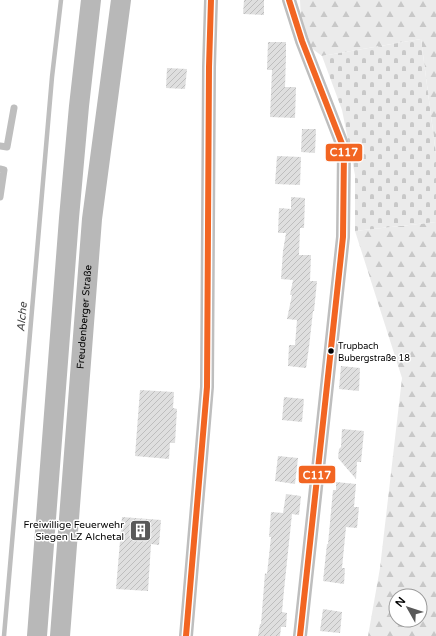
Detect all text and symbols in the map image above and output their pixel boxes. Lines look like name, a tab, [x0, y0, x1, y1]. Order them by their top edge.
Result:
line badge: C117	[325, 143, 363, 162]
text: C117	[330, 146, 358, 159]
street label: Freudenberger Straße	[75, 264, 94, 369]
water label: Alche	[14, 301, 30, 332]
place label: Trupbach Bubergstraße 18	[338, 341, 410, 364]
marker: Trupbach Bubergstraße 18	[326, 346, 336, 356]
line badge: C117	[298, 465, 336, 484]
text: C117	[303, 469, 331, 482]
building icon: Freiwillige Feuerwehr Siegen LZ Alchetal	[127, 518, 153, 544]
place label: Freiwillige Feuerwehr Siegen LZ Alchetal	[24, 519, 124, 543]
north arrow	[388, 588, 428, 628]
text: N	[393, 594, 408, 610]

